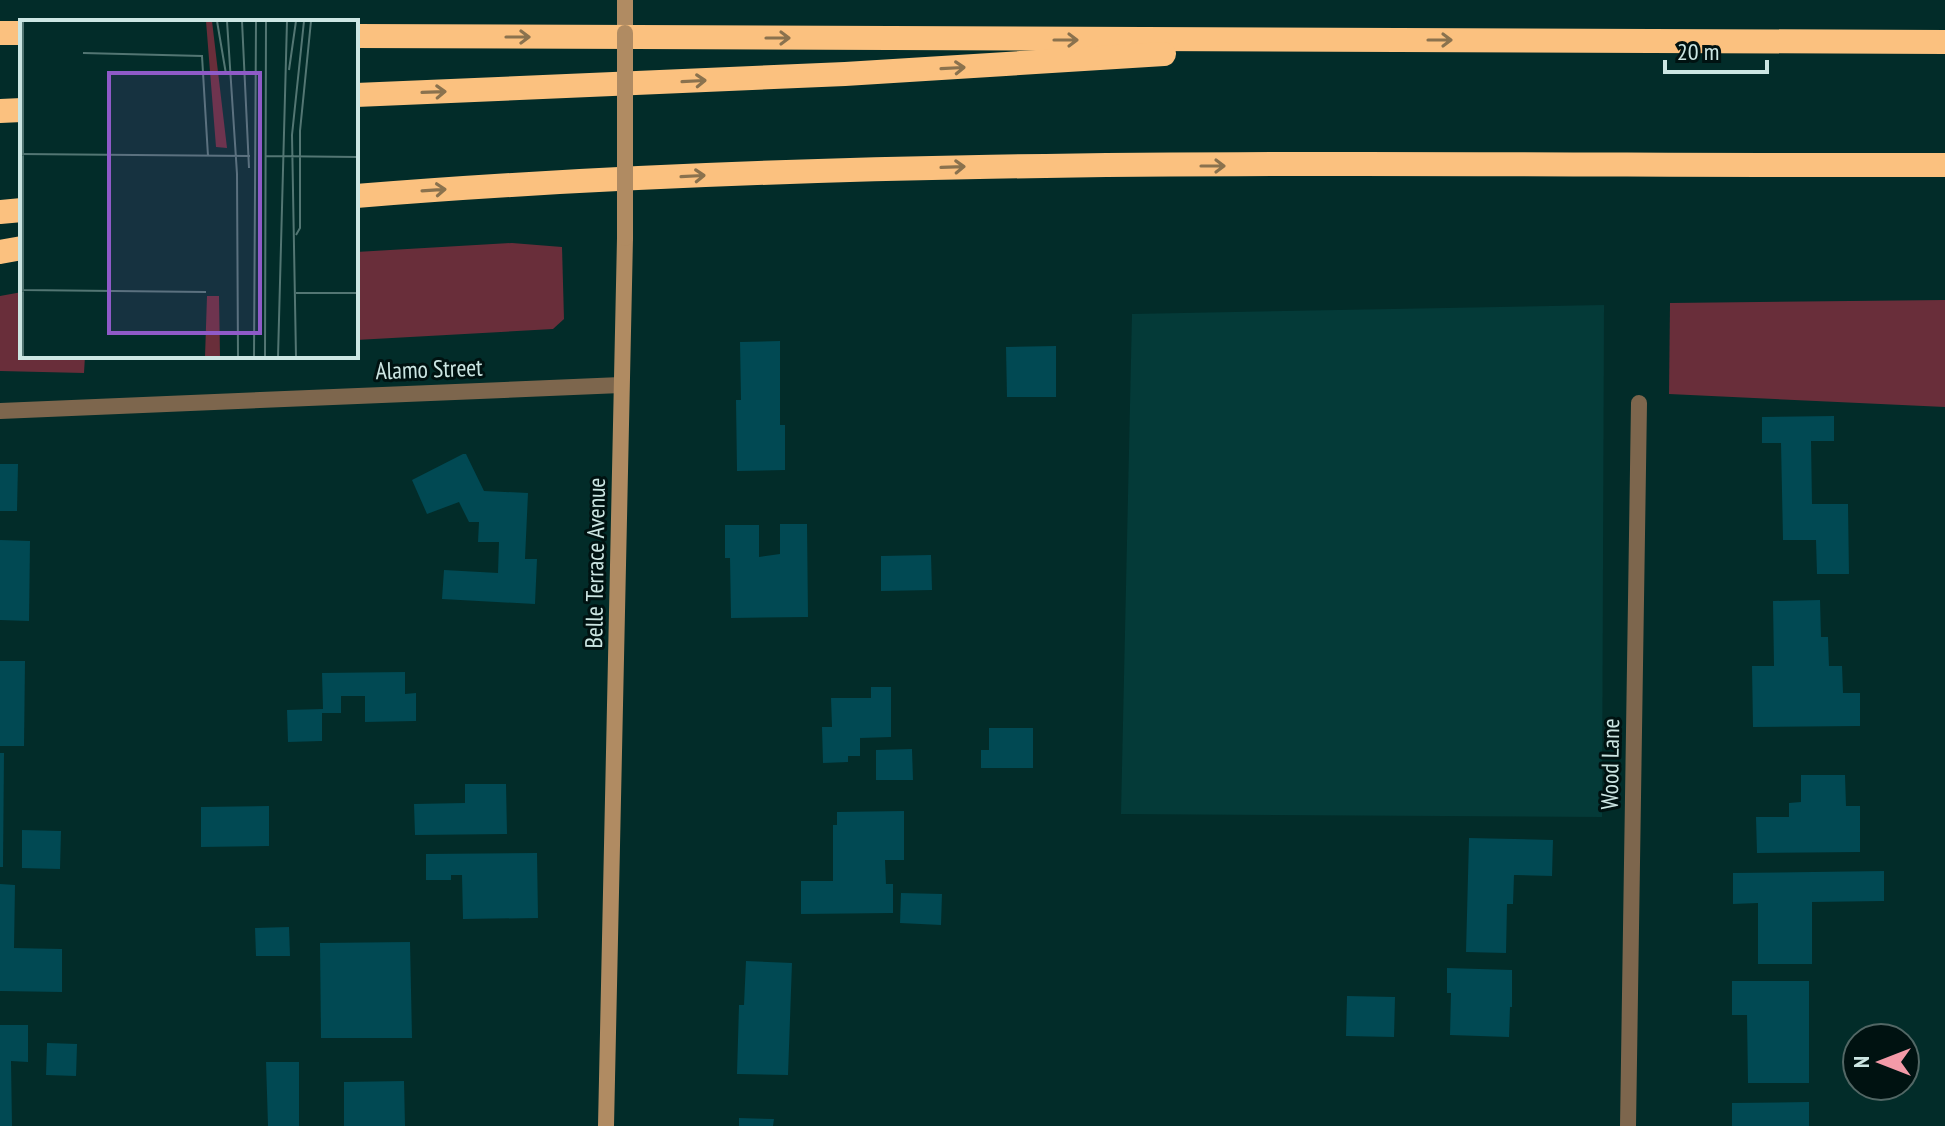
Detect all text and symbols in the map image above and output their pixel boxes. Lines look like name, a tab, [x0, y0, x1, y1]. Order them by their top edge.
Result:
inset map	[20, 20, 358, 358]
scale bar	[1665, 24, 1767, 74]
one-way arrow	[504, 29, 531, 44]
one-way arrow	[764, 30, 791, 46]
one-way arrow	[1052, 32, 1079, 48]
one-way arrow	[1426, 32, 1453, 48]
text: 20 m	[1677, 36, 1719, 67]
one-way arrow	[939, 60, 966, 75]
one-way arrow	[680, 74, 707, 89]
one-way arrow	[420, 84, 447, 99]
one-way arrow	[1199, 158, 1226, 174]
one-way arrow	[939, 159, 966, 175]
one-way arrow	[679, 168, 706, 183]
one-way arrow	[420, 183, 447, 198]
street label: Alamo Street	[375, 352, 484, 386]
street label: Belle Terrace Avenue	[578, 477, 612, 649]
street label: Wood Lane	[1594, 718, 1626, 810]
north arrow	[1841, 1022, 1921, 1102]
text: N	[1847, 1056, 1875, 1068]

